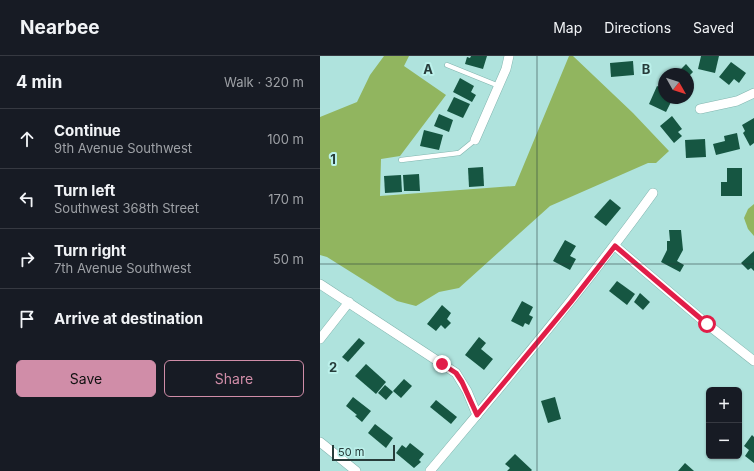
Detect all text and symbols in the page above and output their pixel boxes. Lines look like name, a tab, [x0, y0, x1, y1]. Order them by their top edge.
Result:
text: Nearbee	[20, 16, 100, 39]
text: Map	[553, 19, 582, 36]
text: Directions	[604, 19, 671, 36]
text: Saved	[693, 19, 734, 36]
text: A	[423, 61, 433, 77]
text: B	[642, 61, 651, 77]
north arrow	[658, 68, 694, 104]
text: 4 min	[16, 72, 62, 92]
text: Walk · 320 m	[224, 74, 304, 90]
text: Continue	[54, 121, 121, 140]
icon: ahead	[16, 128, 38, 150]
text: 100 m	[267, 131, 304, 147]
text: 9th Avenue Southwest	[54, 140, 192, 156]
text: 1	[330, 151, 336, 167]
text: Turn left	[54, 181, 115, 200]
icon: left	[16, 188, 38, 210]
text: 170 m	[268, 191, 304, 207]
text: Southwest 368th Street	[54, 200, 199, 216]
text: Turn right	[54, 241, 126, 260]
icon: right	[16, 248, 38, 270]
text: 50 m	[273, 251, 304, 267]
text: 7th Avenue Southwest	[54, 260, 191, 276]
icon: arrive	[16, 308, 38, 330]
text: Arrive at destination	[54, 309, 203, 328]
route start	[698, 315, 716, 333]
route end	[433, 355, 451, 373]
text: 2	[329, 359, 337, 375]
button: Save	[16, 360, 156, 397]
button: Share	[164, 360, 304, 397]
map controls	[706, 387, 742, 459]
button: +	[706, 387, 742, 423]
button: −	[706, 423, 742, 459]
scale bar	[332, 443, 395, 462]
text: 50 m	[338, 445, 364, 459]

